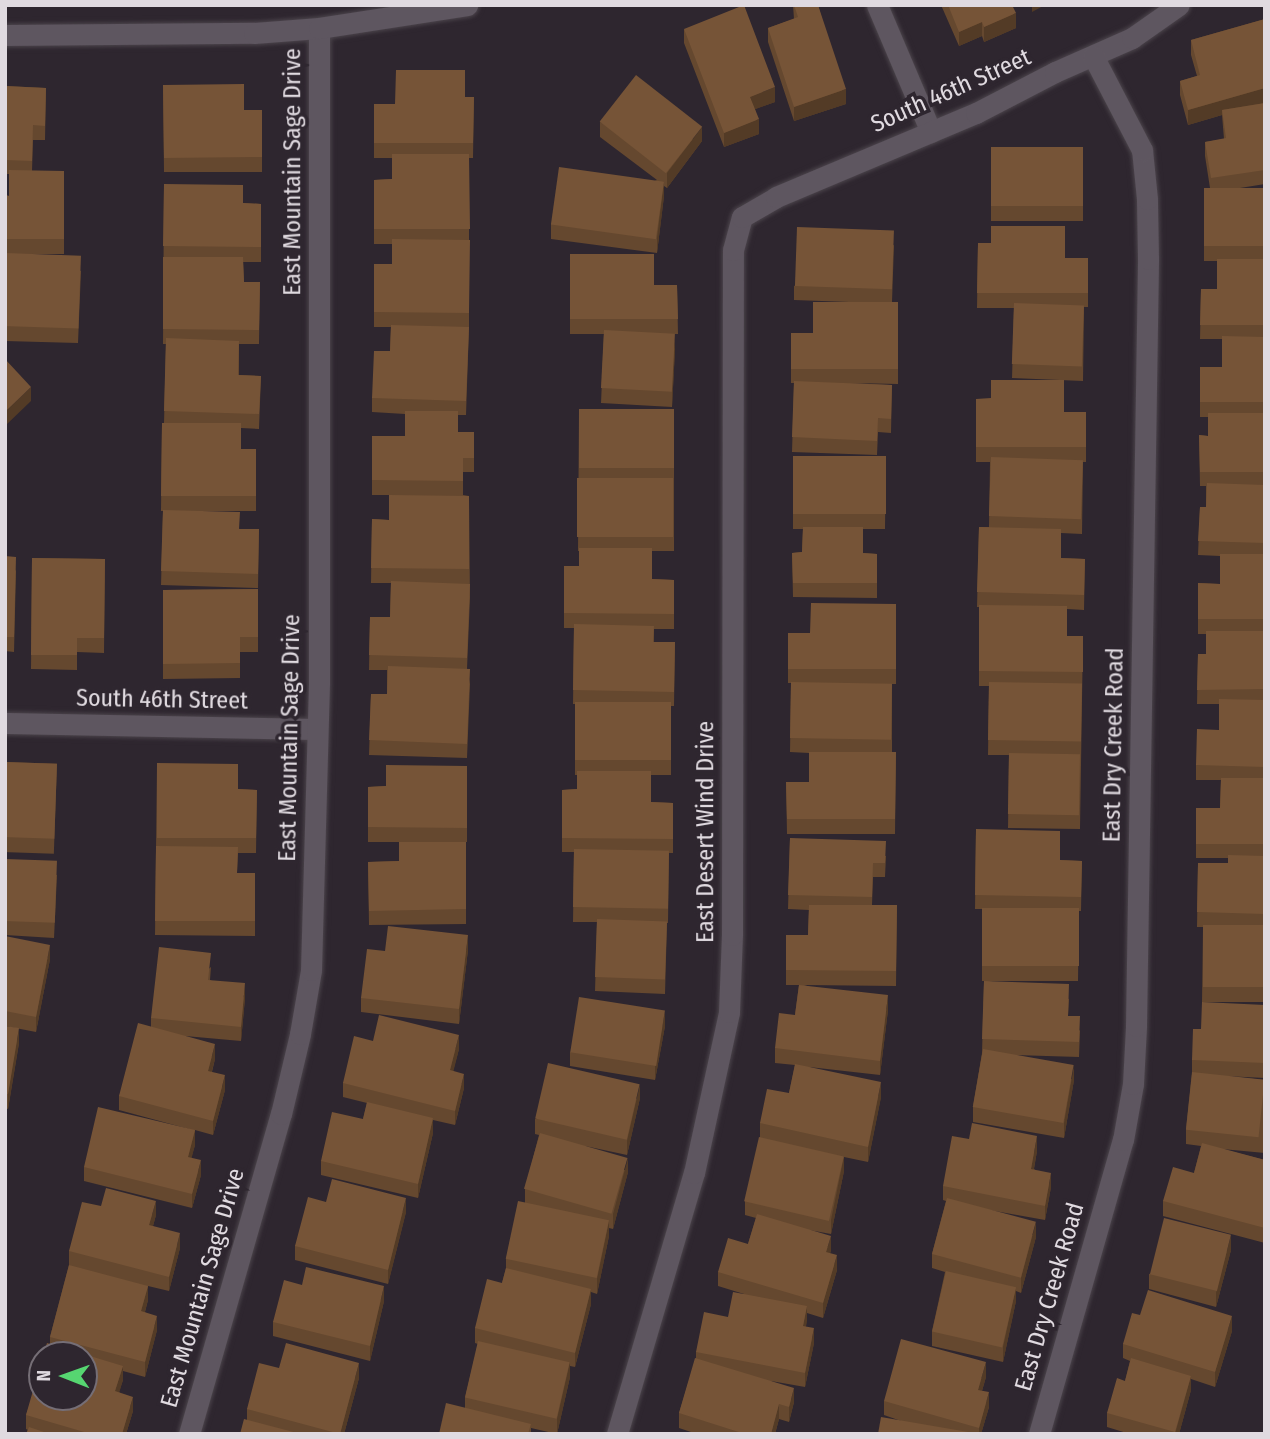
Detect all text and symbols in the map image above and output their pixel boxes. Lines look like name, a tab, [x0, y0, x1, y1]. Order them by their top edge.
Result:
street label: South 46th Street	[867, 43, 1035, 139]
street label: East Mountain Sage Drive	[279, 48, 307, 296]
street label: East Mountain Sage Drive	[273, 614, 307, 862]
street label: East Dry Creek Road	[1098, 647, 1130, 843]
street label: South 46th Street	[76, 684, 248, 716]
street label: East Desert Wind Drive	[692, 721, 720, 943]
street label: East Mountain Sage Drive	[155, 1165, 251, 1411]
street label: East Dry Creek Road	[1009, 1199, 1091, 1395]
north arrow	[28, 1341, 98, 1411]
text: N	[32, 1370, 55, 1382]

